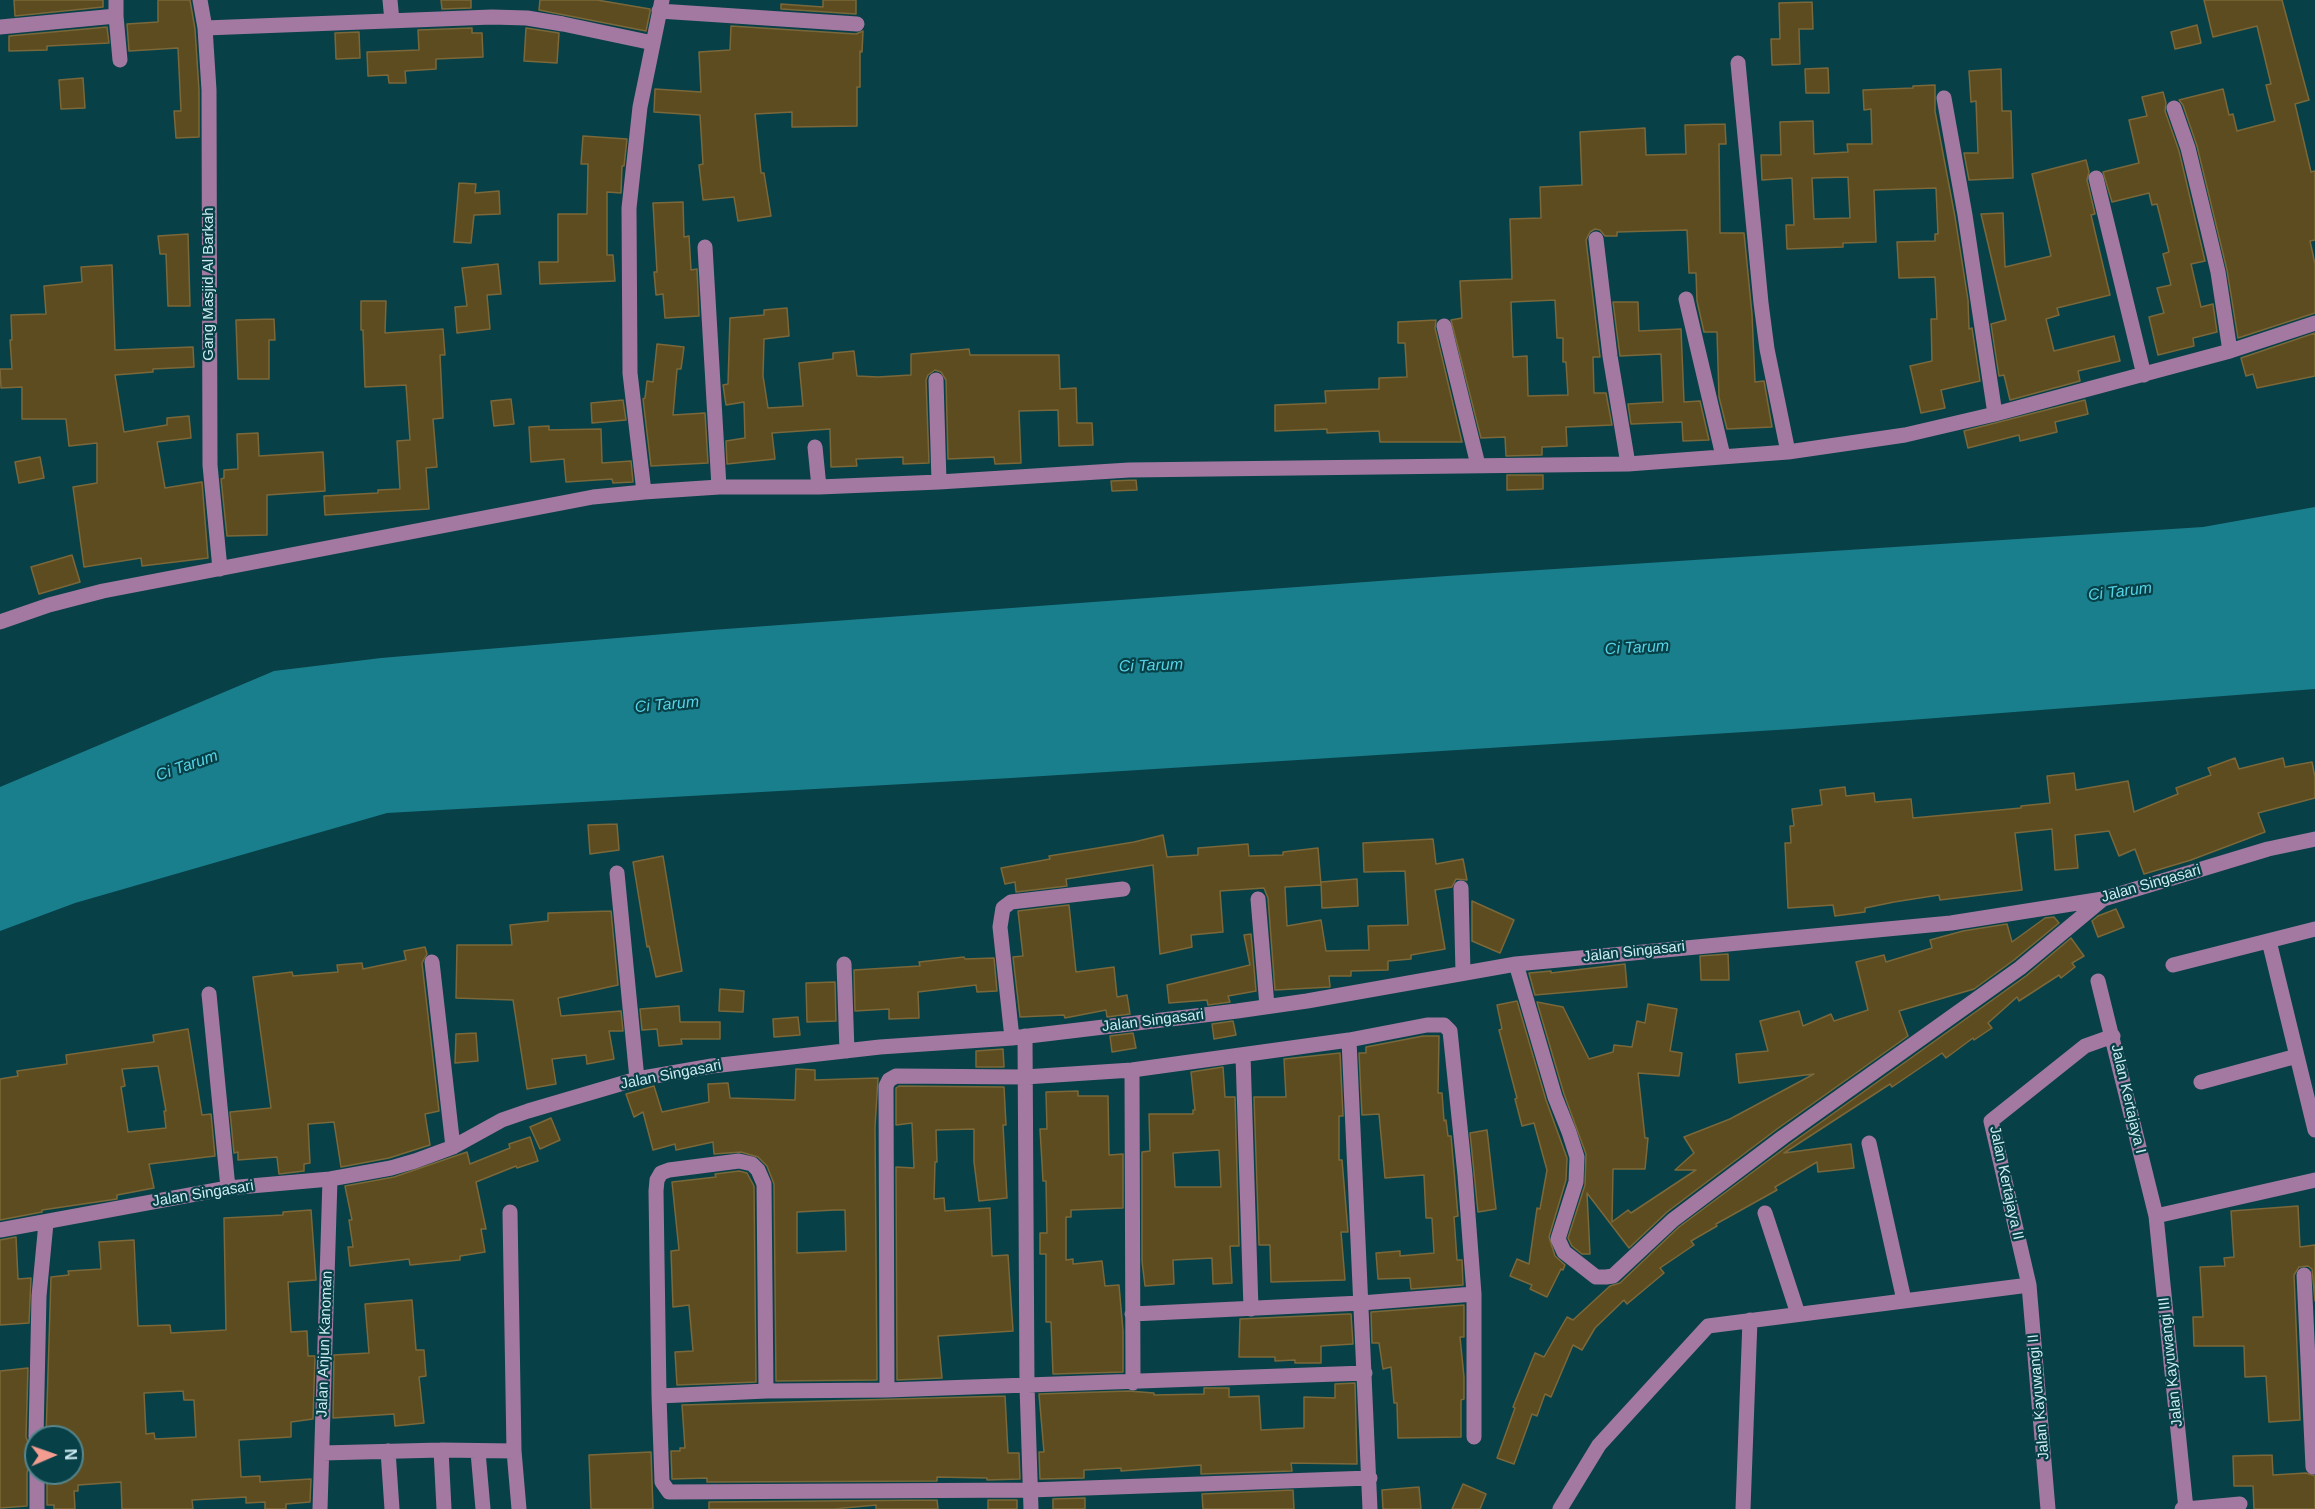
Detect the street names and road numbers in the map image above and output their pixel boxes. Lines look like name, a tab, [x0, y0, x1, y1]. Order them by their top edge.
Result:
street label: Gang Masjid Al Barkah	[200, 207, 218, 361]
street label: Jalan Singasari	[2099, 861, 2203, 907]
street label: Jalan Singasari	[1582, 938, 1686, 966]
street label: Jalan Singasari	[1101, 1006, 1205, 1036]
street label: Jalan Kertajaya I	[2107, 1043, 2149, 1155]
street label: Jalan Singasari	[619, 1056, 723, 1094]
street label: Jalan Kertajaya II	[1985, 1124, 2027, 1242]
street label: Jalan Singasari	[151, 1177, 255, 1211]
street label: Jalan Anjun Kanoman	[313, 1270, 337, 1418]
street label: Jalan Kayuwangi III	[2155, 1296, 2187, 1428]
street label: Jalan Kayuwangi II	[2025, 1333, 2053, 1461]

